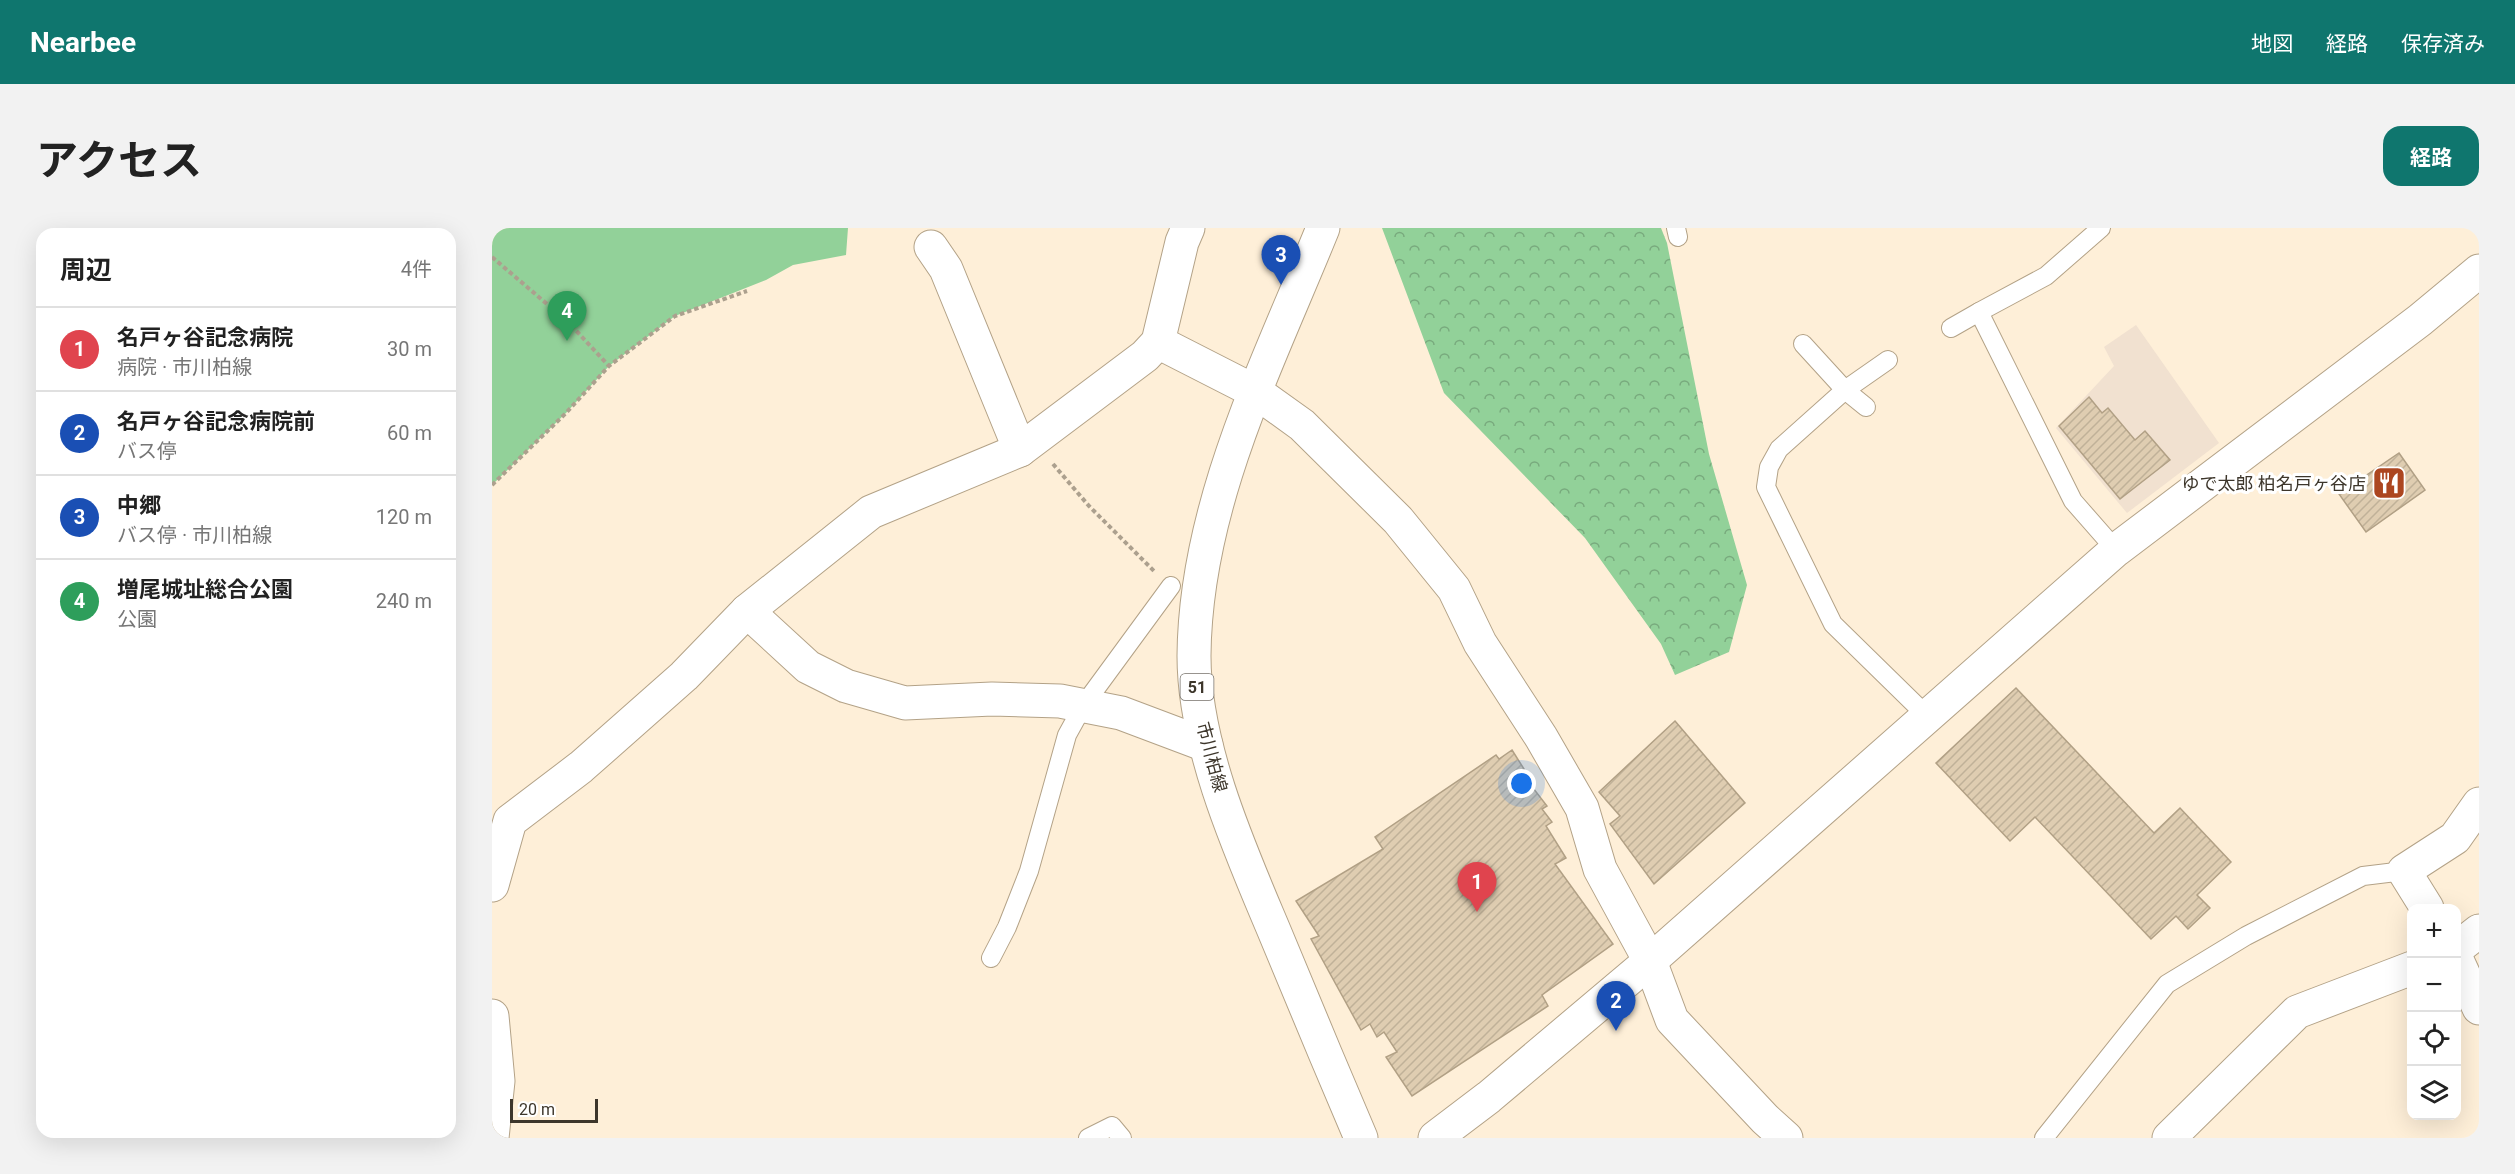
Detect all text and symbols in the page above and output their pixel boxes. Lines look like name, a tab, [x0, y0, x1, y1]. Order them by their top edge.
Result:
text: Nearbee	[30, 26, 136, 59]
text: 地図	[2251, 32, 2293, 56]
text: 経路	[2326, 32, 2368, 56]
text: 保存済み	[2401, 32, 2485, 56]
button: 経路	[2383, 126, 2479, 186]
text: アクセス	[36, 136, 202, 185]
pin: 3	[1262, 236, 1300, 285]
text: 周辺	[60, 255, 112, 285]
text: 4件	[401, 257, 432, 281]
pin: 4	[548, 291, 586, 341]
text: 名戸ヶ谷記念病院	[117, 325, 293, 350]
text: 1	[74, 337, 85, 361]
text: 30 m	[387, 337, 432, 361]
text: 病院 · 市川柏線	[117, 355, 252, 379]
text: 名戸ヶ谷記念病院前	[117, 409, 315, 434]
text: 2	[74, 421, 85, 445]
text: 60 m	[387, 421, 432, 445]
text: バス停	[117, 439, 177, 463]
restaurant icon: ゆで太郎 柏名戸ヶ谷店	[2371, 465, 2407, 501]
place label: ゆで太郎 柏名戸ヶ谷店	[2182, 473, 2366, 494]
text: 中郷	[117, 493, 161, 518]
text: 3	[74, 505, 85, 529]
text: 120 m	[376, 505, 432, 529]
text: バス停 · 市川柏線	[117, 523, 272, 547]
text: 増尾城址総合公園	[117, 577, 293, 602]
text: 4	[74, 589, 85, 613]
text: 240 m	[376, 589, 432, 613]
text: 公園	[117, 607, 157, 631]
road number: 51	[1180, 674, 1214, 700]
street label: 市川柏線	[1193, 720, 1231, 794]
your location	[1507, 769, 1536, 798]
pin: 1	[1458, 862, 1496, 912]
map controls	[2407, 904, 2461, 1120]
button: +	[2407, 904, 2461, 958]
button: −	[2407, 958, 2461, 1012]
pin: 2	[1596, 982, 1636, 1031]
button: locate	[2407, 1012, 2461, 1066]
button: layers	[2407, 1066, 2461, 1120]
scale bar	[510, 1096, 598, 1124]
text: 20 m	[519, 1100, 555, 1119]

